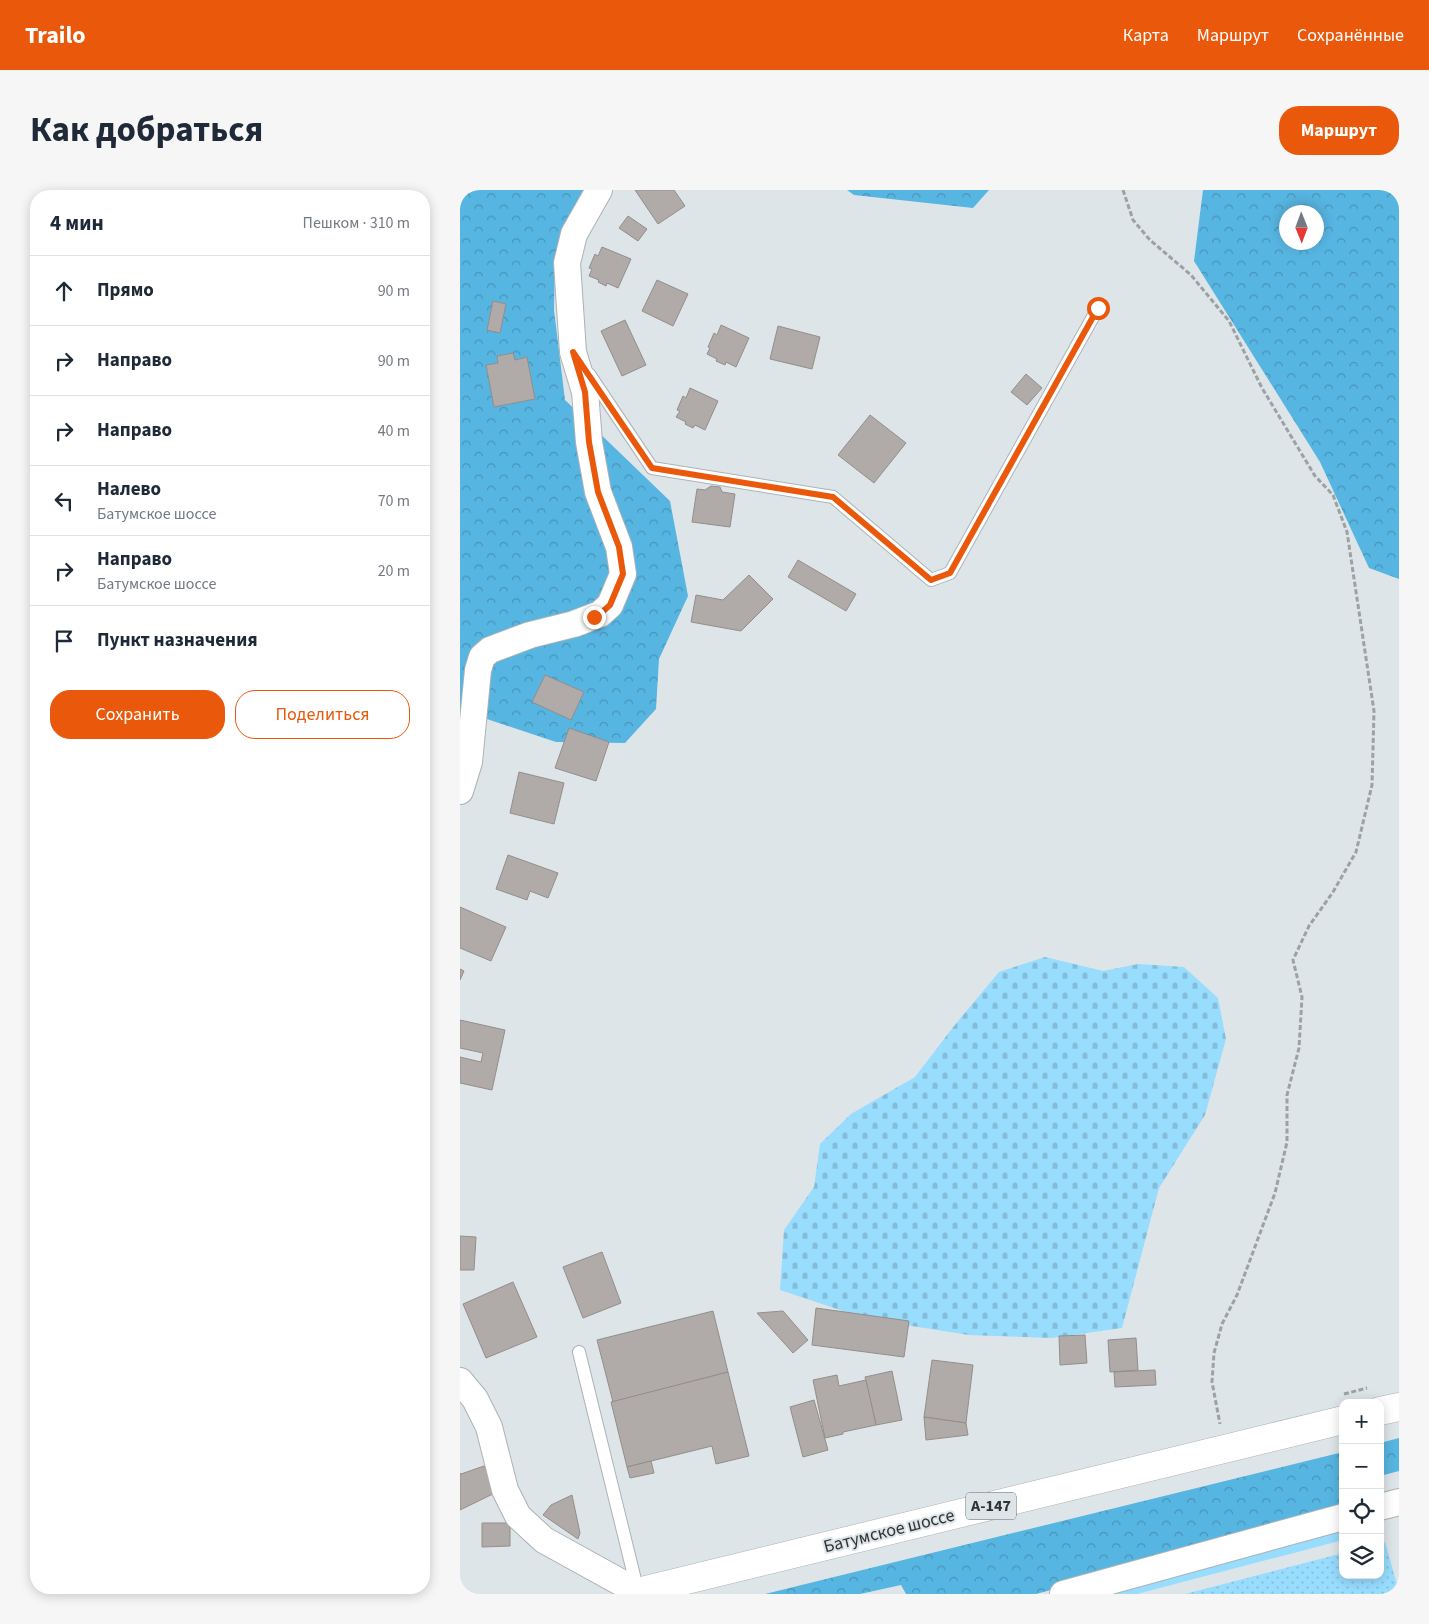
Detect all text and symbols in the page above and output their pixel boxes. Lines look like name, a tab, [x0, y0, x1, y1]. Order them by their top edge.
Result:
text: Trailo	[25, 18, 86, 53]
text: Карта	[1123, 23, 1169, 48]
text: Маршрут	[1197, 23, 1269, 48]
text: Сохранённые	[1297, 23, 1404, 48]
text: Как добраться	[30, 105, 263, 155]
button: Маршрут	[1279, 106, 1399, 155]
north arrow	[1279, 205, 1324, 250]
text: 4 мин	[50, 208, 104, 238]
text: Пешком · 310 m	[303, 212, 410, 234]
icon: ahead	[50, 277, 78, 305]
text: Прямо	[97, 277, 154, 304]
text: 90 m	[378, 280, 410, 302]
route start	[1087, 297, 1110, 320]
icon: right	[50, 347, 78, 375]
text: Направо	[97, 347, 172, 374]
text: 90 m	[378, 350, 410, 372]
icon: right	[50, 417, 78, 445]
text: Направо	[97, 417, 172, 444]
text: 40 m	[378, 420, 410, 442]
text: Налево	[97, 476, 161, 503]
icon: left	[50, 487, 78, 515]
text: 70 m	[378, 490, 410, 512]
text: Батумское шоссе	[97, 503, 216, 525]
text: Направо	[97, 546, 172, 573]
icon: right	[50, 557, 78, 585]
text: 20 m	[378, 560, 410, 582]
text: Батумское шоссе	[97, 573, 216, 595]
route end	[583, 606, 606, 629]
icon: arrive	[50, 627, 78, 655]
text: Пункт назначения	[97, 627, 258, 654]
button: Сохранить	[50, 690, 225, 739]
button: Поделиться	[235, 690, 410, 739]
map controls	[1339, 1399, 1384, 1579]
button: +	[1339, 1399, 1384, 1444]
button: −	[1339, 1444, 1384, 1489]
button: locate	[1339, 1489, 1384, 1534]
road number: А-147	[966, 1492, 1016, 1520]
street label: Батумское шоссе	[821, 1503, 957, 1559]
button: layers	[1339, 1534, 1384, 1579]

